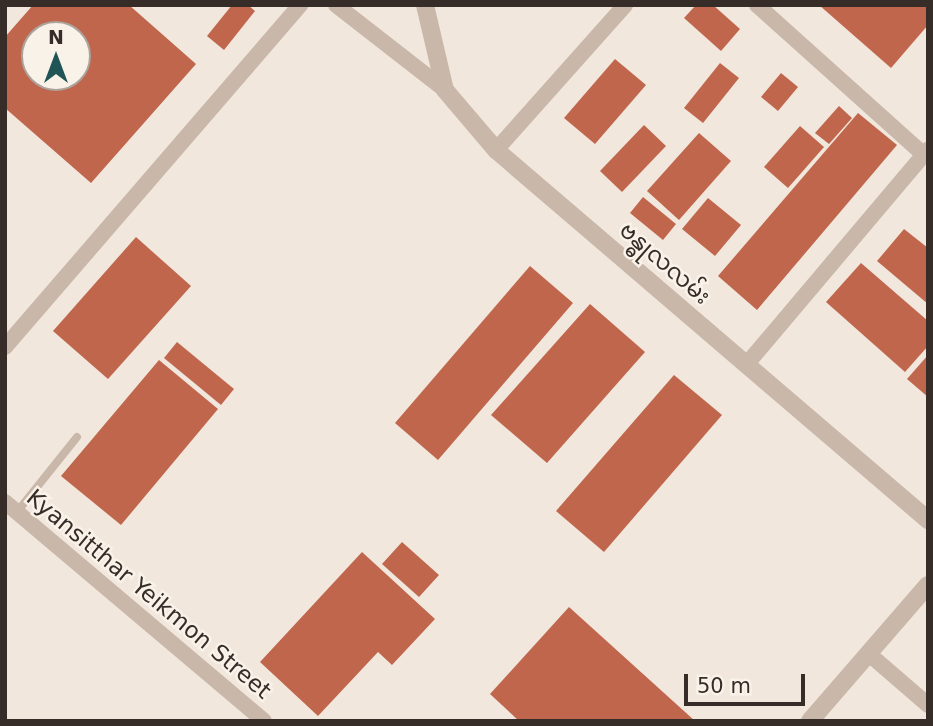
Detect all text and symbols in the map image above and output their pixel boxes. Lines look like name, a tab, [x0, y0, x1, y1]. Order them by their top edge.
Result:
north arrow	[21, 21, 91, 91]
text: N	[48, 26, 64, 48]
street label: ဗန္ဓုလလမ်း	[614, 216, 716, 310]
street label: Kyansitthar Yeikmon Street	[21, 484, 277, 704]
scale bar	[688, 660, 809, 704]
text: 50 m	[697, 674, 751, 698]

